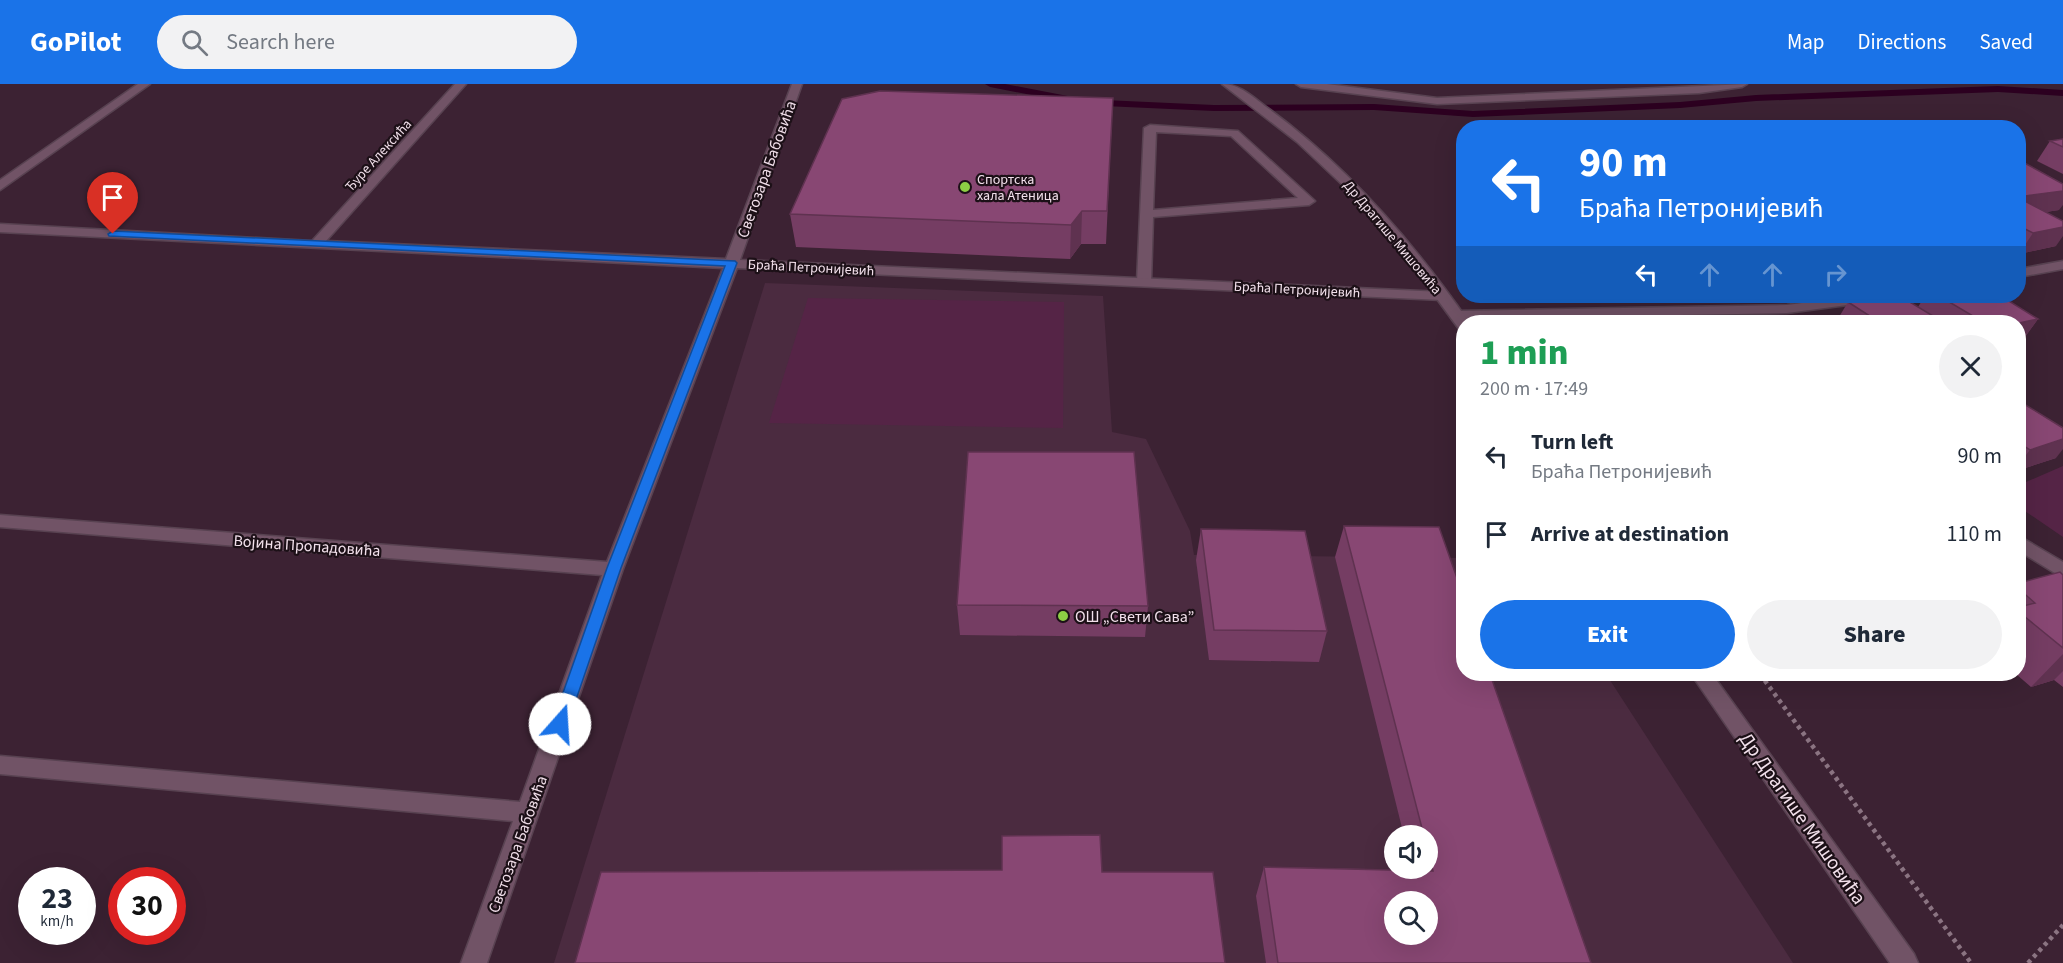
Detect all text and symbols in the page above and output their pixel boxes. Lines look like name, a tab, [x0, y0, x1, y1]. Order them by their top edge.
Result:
search box	[157, 15, 577, 69]
text: GoPilot	[30, 22, 121, 62]
icon: search	[178, 26, 211, 59]
text: Search here	[226, 26, 335, 58]
text: Map	[1787, 27, 1825, 57]
text: Directions	[1858, 27, 1946, 57]
text: Saved	[1979, 27, 2033, 57]
street label: Светозара Бабовића	[732, 98, 802, 241]
street label: Ђуре Алексића	[341, 115, 417, 196]
text: 90 m	[1579, 133, 1668, 193]
icon: left	[1480, 144, 1558, 222]
place label: Спортска хала Атеница	[977, 170, 1059, 206]
pin	[87, 172, 138, 234]
street label: Др Драгише Мишовића	[1339, 176, 1446, 299]
marker: Спортска хала Атеница	[958, 180, 972, 194]
icon: arrive	[96, 181, 129, 214]
text: Браћа Петронијевић	[1579, 189, 1823, 228]
street label: Браћа Петронијевић	[747, 255, 875, 281]
icon: left	[1630, 258, 1663, 291]
icon: ahead	[1693, 258, 1726, 291]
icon: ahead	[1756, 258, 1789, 291]
icon: right	[1819, 258, 1852, 291]
street label: Браћа Петронијевић	[1233, 277, 1361, 303]
text: 1 min	[1480, 327, 1568, 378]
button: close	[1939, 335, 2002, 398]
text: 200 m · 17:49	[1480, 375, 1588, 403]
text: Turn left	[1531, 426, 1613, 458]
icon: left	[1480, 440, 1513, 473]
text: 90 m	[1957, 440, 2002, 472]
text: Браћа Петронијевић	[1531, 458, 1712, 486]
icon: arrive	[1480, 518, 1513, 551]
text: Arrive at destination	[1531, 518, 1729, 550]
text: 110 m	[1947, 518, 2002, 550]
street label: Војина Пропадовића	[233, 530, 381, 562]
button: Exit	[1480, 600, 1735, 669]
button: Share	[1747, 600, 2002, 669]
place label: ОШ „Свети Сава”	[1075, 606, 1194, 628]
marker: ОШ „Свети Сава”	[1056, 609, 1070, 623]
position arrow	[528, 692, 592, 756]
street label: Др Драгише Мишовића	[1732, 727, 1872, 910]
street label: Светозара Бабовића	[483, 773, 553, 916]
map controls	[1384, 825, 1438, 945]
button: sound	[1384, 825, 1438, 879]
speed limit sign: 30	[108, 867, 186, 945]
text: 23	[41, 877, 73, 920]
button: search	[1384, 891, 1438, 945]
text: km/h	[40, 911, 74, 932]

